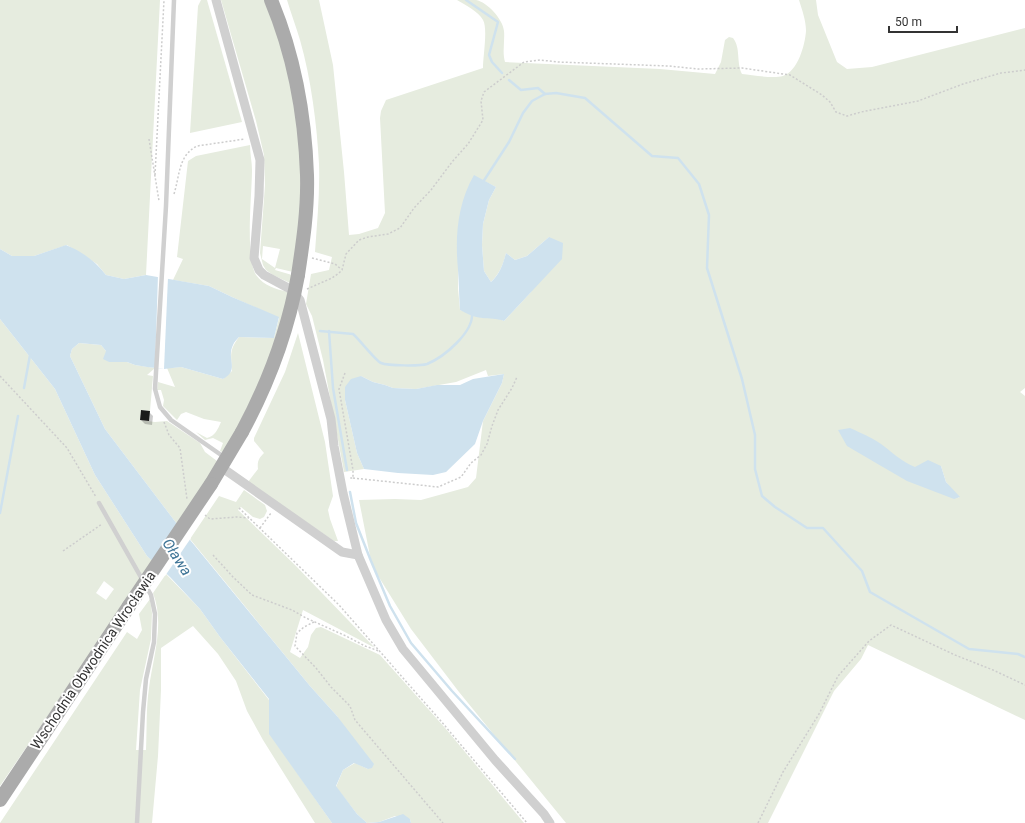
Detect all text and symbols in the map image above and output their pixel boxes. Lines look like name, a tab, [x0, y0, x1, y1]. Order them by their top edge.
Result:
scale bar	[889, 8, 957, 34]
text: 50 m	[895, 15, 922, 29]
water label: Oława	[158, 535, 196, 579]
street label: Wschodnia Obwodnica Wrocławia	[27, 568, 159, 752]

